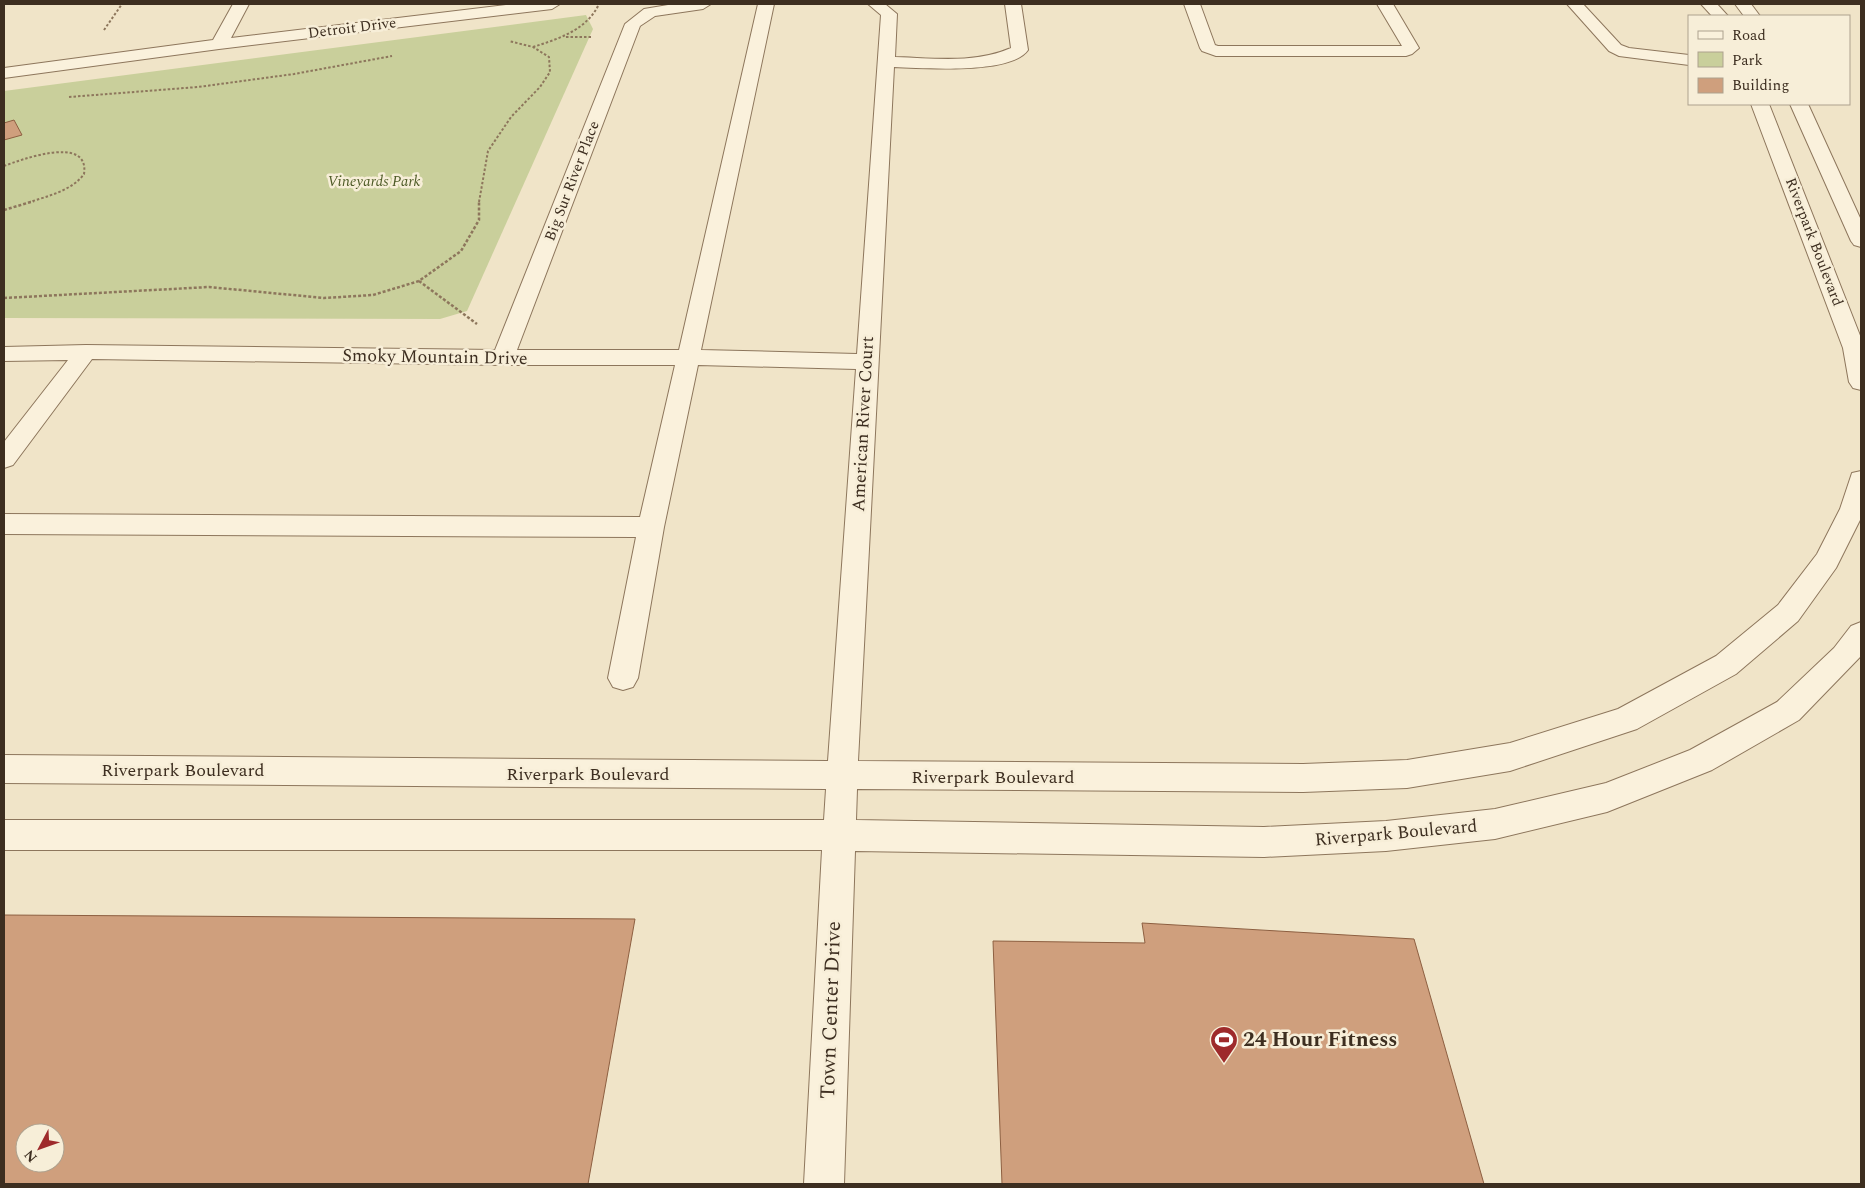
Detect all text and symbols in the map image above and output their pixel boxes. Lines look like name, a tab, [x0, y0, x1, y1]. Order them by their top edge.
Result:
street label: Detroit Drive	[306, 11, 398, 45]
legend	[1688, 15, 1850, 105]
text: Road	[1732, 24, 1766, 47]
text: Park	[1732, 49, 1763, 72]
text: Building	[1732, 74, 1789, 97]
street label: Big Sur River Place	[538, 118, 606, 244]
park label: Vineyards Park	[327, 170, 421, 193]
street label: Riverpark Boulevard	[1779, 174, 1849, 310]
street label: American River Court	[845, 336, 881, 512]
street label: Smoky Mountain Drive	[342, 342, 528, 372]
street label: Riverpark Boulevard	[101, 757, 265, 784]
street label: Riverpark Boulevard	[506, 761, 670, 788]
street label: Riverpark Boulevard	[911, 764, 1075, 791]
street label: Riverpark Boulevard	[1313, 812, 1479, 854]
street label: Town Center Drive	[812, 921, 850, 1099]
place label: 24 Hour Fitness	[1243, 1024, 1397, 1056]
sports icon: 24 Hour Fitness	[1209, 1025, 1239, 1064]
north arrow	[15, 1123, 65, 1173]
text: N	[19, 1145, 42, 1167]

